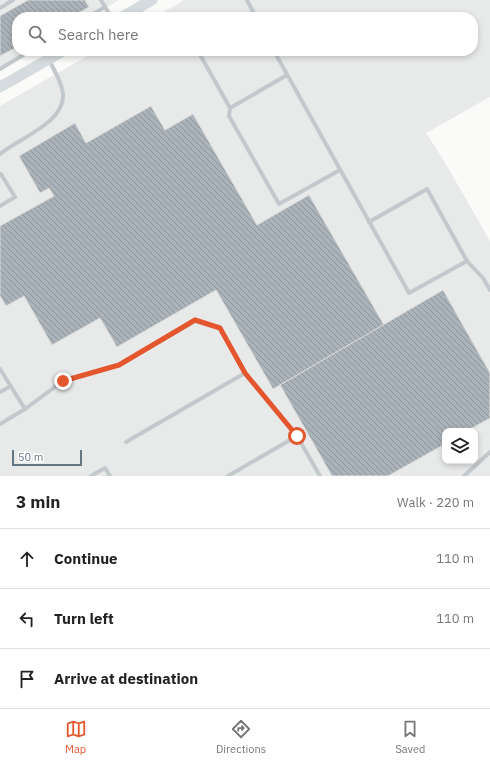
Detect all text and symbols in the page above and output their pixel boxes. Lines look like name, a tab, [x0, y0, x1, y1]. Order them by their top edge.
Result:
search box	[12, 12, 478, 56]
icon: search	[26, 23, 48, 45]
text: Search here	[58, 25, 138, 44]
route end	[54, 372, 72, 390]
route start	[288, 427, 306, 445]
map controls	[442, 428, 478, 464]
button: layers	[442, 428, 478, 464]
scale bar	[12, 448, 82, 467]
text: 50 m	[18, 450, 43, 464]
text: 3 min	[16, 491, 60, 513]
text: Walk · 220 m	[397, 494, 474, 511]
icon: ahead	[16, 548, 38, 570]
text: Continue	[54, 549, 118, 568]
text: 110 m	[436, 550, 474, 567]
icon: left	[16, 608, 38, 630]
text: Turn left	[54, 609, 114, 628]
text: 110 m	[436, 610, 474, 627]
icon: arrive	[16, 668, 38, 690]
text: Arrive at destination	[54, 669, 198, 688]
tab: Map	[65, 718, 87, 756]
tab: Directions	[216, 718, 266, 756]
tab: Saved	[395, 718, 425, 756]

